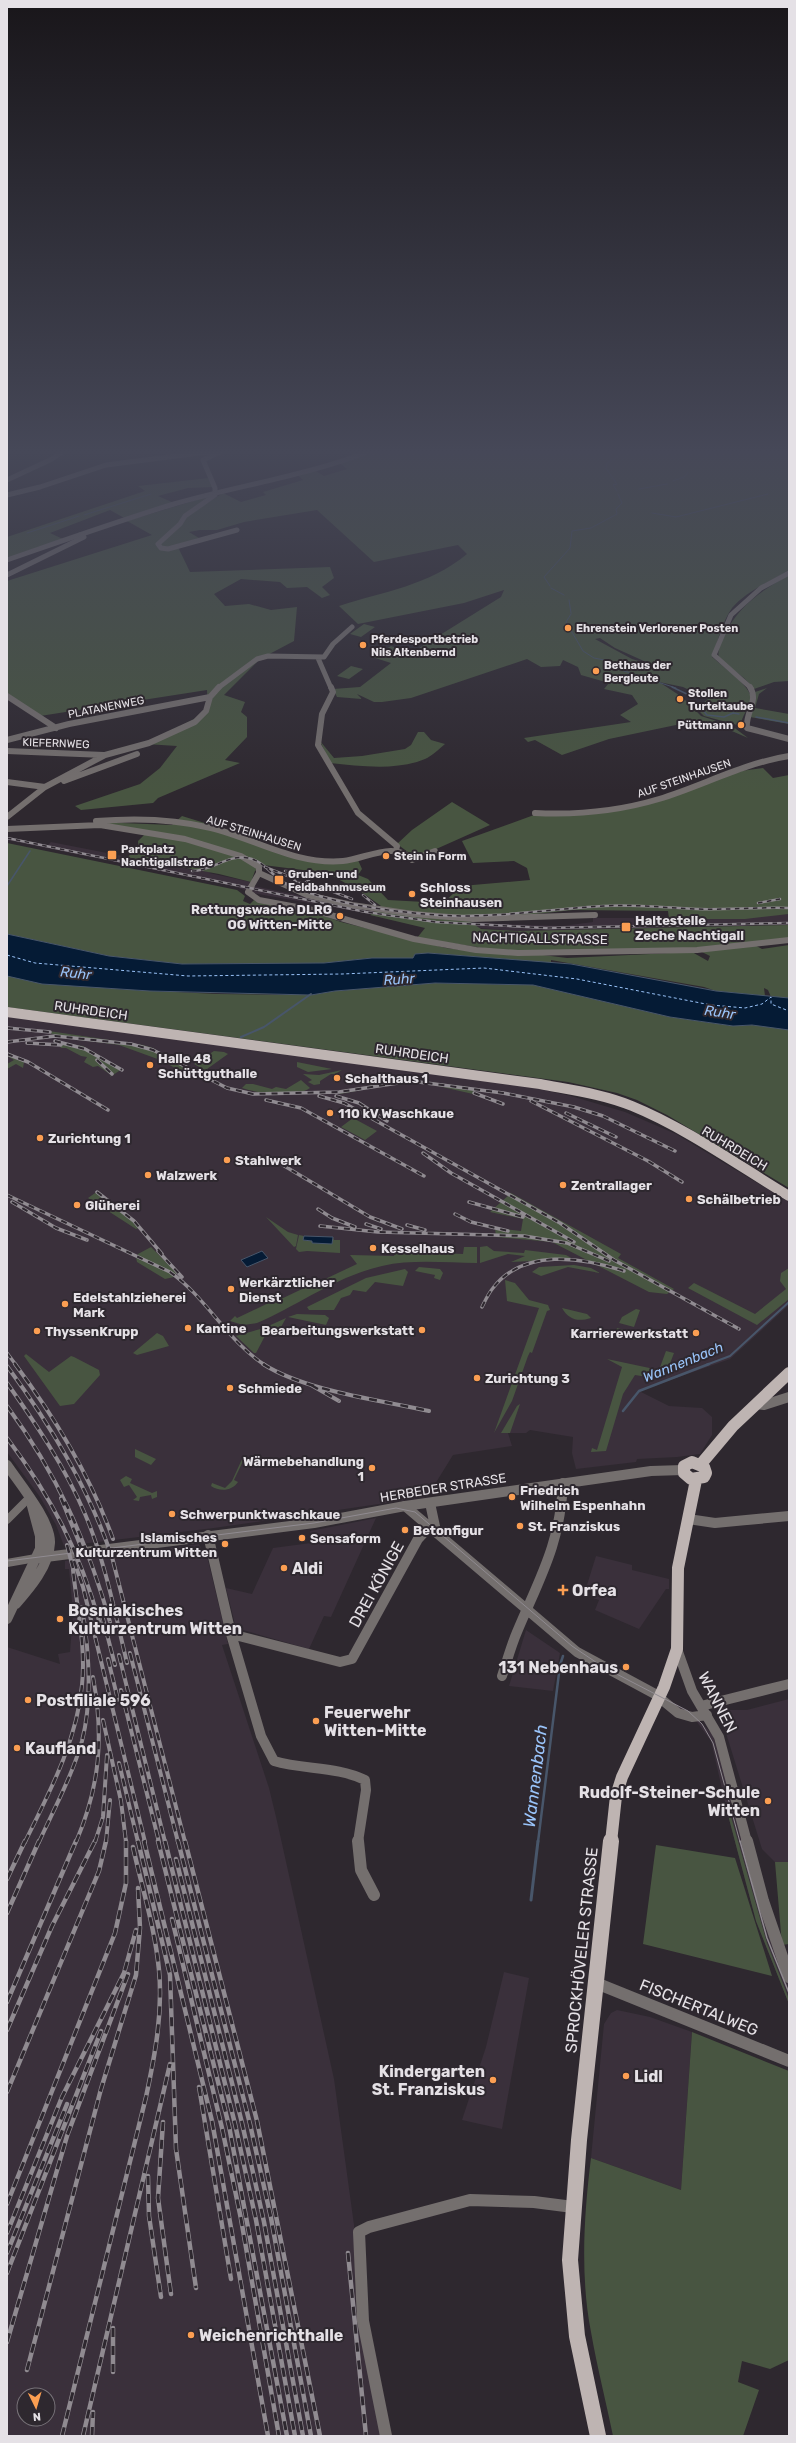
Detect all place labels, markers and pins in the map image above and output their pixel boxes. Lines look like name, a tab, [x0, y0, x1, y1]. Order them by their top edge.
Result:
place label: Ehrenstein Verlorener Posten	[576, 622, 738, 635]
marker: Ehrenstein Verlorener Posten	[563, 623, 573, 633]
place label: Pferdesportbetrieb Nils Altenbernd	[371, 633, 478, 659]
marker: Pferdesportbetrieb Nils Altenbernd	[358, 640, 368, 650]
place label: Bethaus der Bergleute	[604, 659, 671, 685]
marker: Bethaus der Bergleute	[591, 666, 601, 676]
place label: Stollen Turteltaube	[688, 687, 754, 713]
marker: Stollen Turteltaube	[675, 694, 685, 704]
place label: Püttmann	[678, 719, 733, 732]
marker: Püttmann	[736, 720, 746, 730]
place label: Parkplatz Nachtigallstraße	[121, 843, 214, 869]
marker: Parkplatz Nachtigallstraße	[106, 849, 118, 861]
place label: Stein in Form	[394, 850, 467, 863]
marker: Stein in Form	[381, 851, 391, 861]
place label: Gruben- und Feldbahnmuseum	[288, 868, 386, 894]
marker: Gruben- und Feldbahnmuseum	[273, 874, 285, 886]
place label: Schloss Steinhausen	[420, 880, 502, 910]
marker: Schloss Steinhausen	[407, 889, 417, 899]
place label: Rettungswache DLRG OG Witten-Mitte	[191, 902, 332, 932]
marker: Rettungswache DLRG OG Witten-Mitte	[335, 911, 345, 921]
place label: Haltestelle Zeche Nachtigall	[635, 913, 744, 943]
marker: Haltestelle Zeche Nachtigall	[620, 921, 632, 933]
place label: Halle 48 Schüttguthalle	[158, 1051, 257, 1081]
marker: Halle 48 Schüttguthalle	[145, 1060, 155, 1070]
place label: Schalthaus 1	[345, 1071, 428, 1086]
marker: Schalthaus 1	[332, 1073, 342, 1083]
place label: 110 kV Waschkaue	[338, 1106, 454, 1121]
marker: 110 kV Waschkaue	[325, 1108, 335, 1118]
place label: Zurichtung 1	[48, 1131, 131, 1146]
marker: Zurichtung 1	[35, 1133, 45, 1143]
place label: Stahlwerk	[235, 1153, 302, 1168]
marker: Stahlwerk	[222, 1155, 232, 1165]
place label: Walzwerk	[156, 1168, 217, 1183]
marker: Walzwerk	[143, 1170, 153, 1180]
place label: Zentrallager	[571, 1178, 652, 1193]
marker: Zentrallager	[558, 1180, 568, 1190]
place label: Schälbetrieb	[697, 1192, 781, 1207]
marker: Schälbetrieb	[684, 1194, 694, 1204]
place label: Glüherei	[85, 1198, 140, 1213]
marker: Glüherei	[72, 1200, 82, 1210]
place label: Kesselhaus	[381, 1241, 454, 1256]
marker: Kesselhaus	[368, 1243, 378, 1253]
place label: Werkärztlicher Dienst	[239, 1275, 335, 1305]
marker: Werkärztlicher Dienst	[226, 1284, 236, 1294]
place label: Edelstahlzieherei Mark	[73, 1290, 186, 1320]
marker: Edelstahlzieherei Mark	[60, 1299, 70, 1309]
place label: Kantine	[196, 1321, 247, 1336]
marker: Kantine	[183, 1323, 193, 1333]
place label: Bearbeitungswerkstatt	[261, 1323, 414, 1338]
place label: ThyssenKrupp	[45, 1324, 138, 1339]
marker: Bearbeitungswerkstatt	[417, 1325, 427, 1335]
marker: ThyssenKrupp	[32, 1326, 42, 1336]
place label: Karrierewerkstatt	[570, 1326, 688, 1341]
marker: Karrierewerkstatt	[691, 1328, 701, 1338]
place label: Zurichtung 3	[485, 1371, 570, 1386]
marker: Zurichtung 3	[472, 1373, 482, 1383]
place label: Schmiede	[238, 1381, 302, 1396]
marker: Schmiede	[225, 1383, 235, 1393]
place label: Wärmebehandlung 1	[243, 1454, 364, 1484]
marker: Wärmebehandlung 1	[367, 1463, 377, 1473]
place label: Friedrich Wilhelm Espenhahn	[520, 1483, 646, 1513]
marker: Friedrich Wilhelm Espenhahn	[507, 1492, 517, 1502]
place label: Schwerpunktwaschkaue	[180, 1507, 341, 1522]
marker: Schwerpunktwaschkaue	[167, 1509, 177, 1519]
place label: St. Franziskus	[528, 1519, 620, 1534]
marker: St. Franziskus	[515, 1521, 525, 1531]
place label: Betonfigur	[413, 1523, 484, 1538]
marker: Betonfigur	[400, 1525, 410, 1535]
place label: Islamisches Kulturzentrum Witten	[76, 1530, 217, 1560]
place label: Sensaform	[310, 1531, 381, 1546]
marker: Sensaform	[297, 1533, 307, 1543]
marker: Islamisches Kulturzentrum Witten	[220, 1539, 230, 1549]
place label: Aldi	[292, 1559, 323, 1578]
marker: Aldi	[279, 1563, 289, 1573]
place label: Orfea	[572, 1581, 617, 1600]
marker: Orfea	[557, 1584, 569, 1596]
place label: Bosniakisches Kulturzentrum Witten	[68, 1601, 242, 1638]
marker: Bosniakisches Kulturzentrum Witten	[55, 1614, 65, 1624]
place label: 131 Nebenhaus	[499, 1658, 618, 1677]
marker: 131 Nebenhaus	[621, 1662, 631, 1672]
place label: Postfiliale 596	[36, 1691, 151, 1710]
marker: Postfiliale 596	[23, 1695, 33, 1705]
place label: Feuerwehr Witten-Mitte	[324, 1703, 426, 1740]
marker: Feuerwehr Witten-Mitte	[311, 1716, 321, 1726]
place label: Kaufland	[25, 1739, 96, 1758]
marker: Kaufland	[12, 1743, 22, 1753]
place label: Rudolf-Steiner-Schule Witten	[579, 1783, 760, 1820]
marker: Rudolf-Steiner-Schule Witten	[763, 1796, 773, 1806]
place label: Kindergarten St. Franziskus	[372, 2062, 485, 2099]
place label: Lidl	[634, 2067, 663, 2086]
marker: Lidl	[621, 2071, 631, 2081]
marker: Kindergarten St. Franziskus	[488, 2075, 498, 2085]
place label: Weichenrichthalle	[199, 2326, 343, 2345]
marker: Weichenrichthalle	[186, 2330, 196, 2340]

